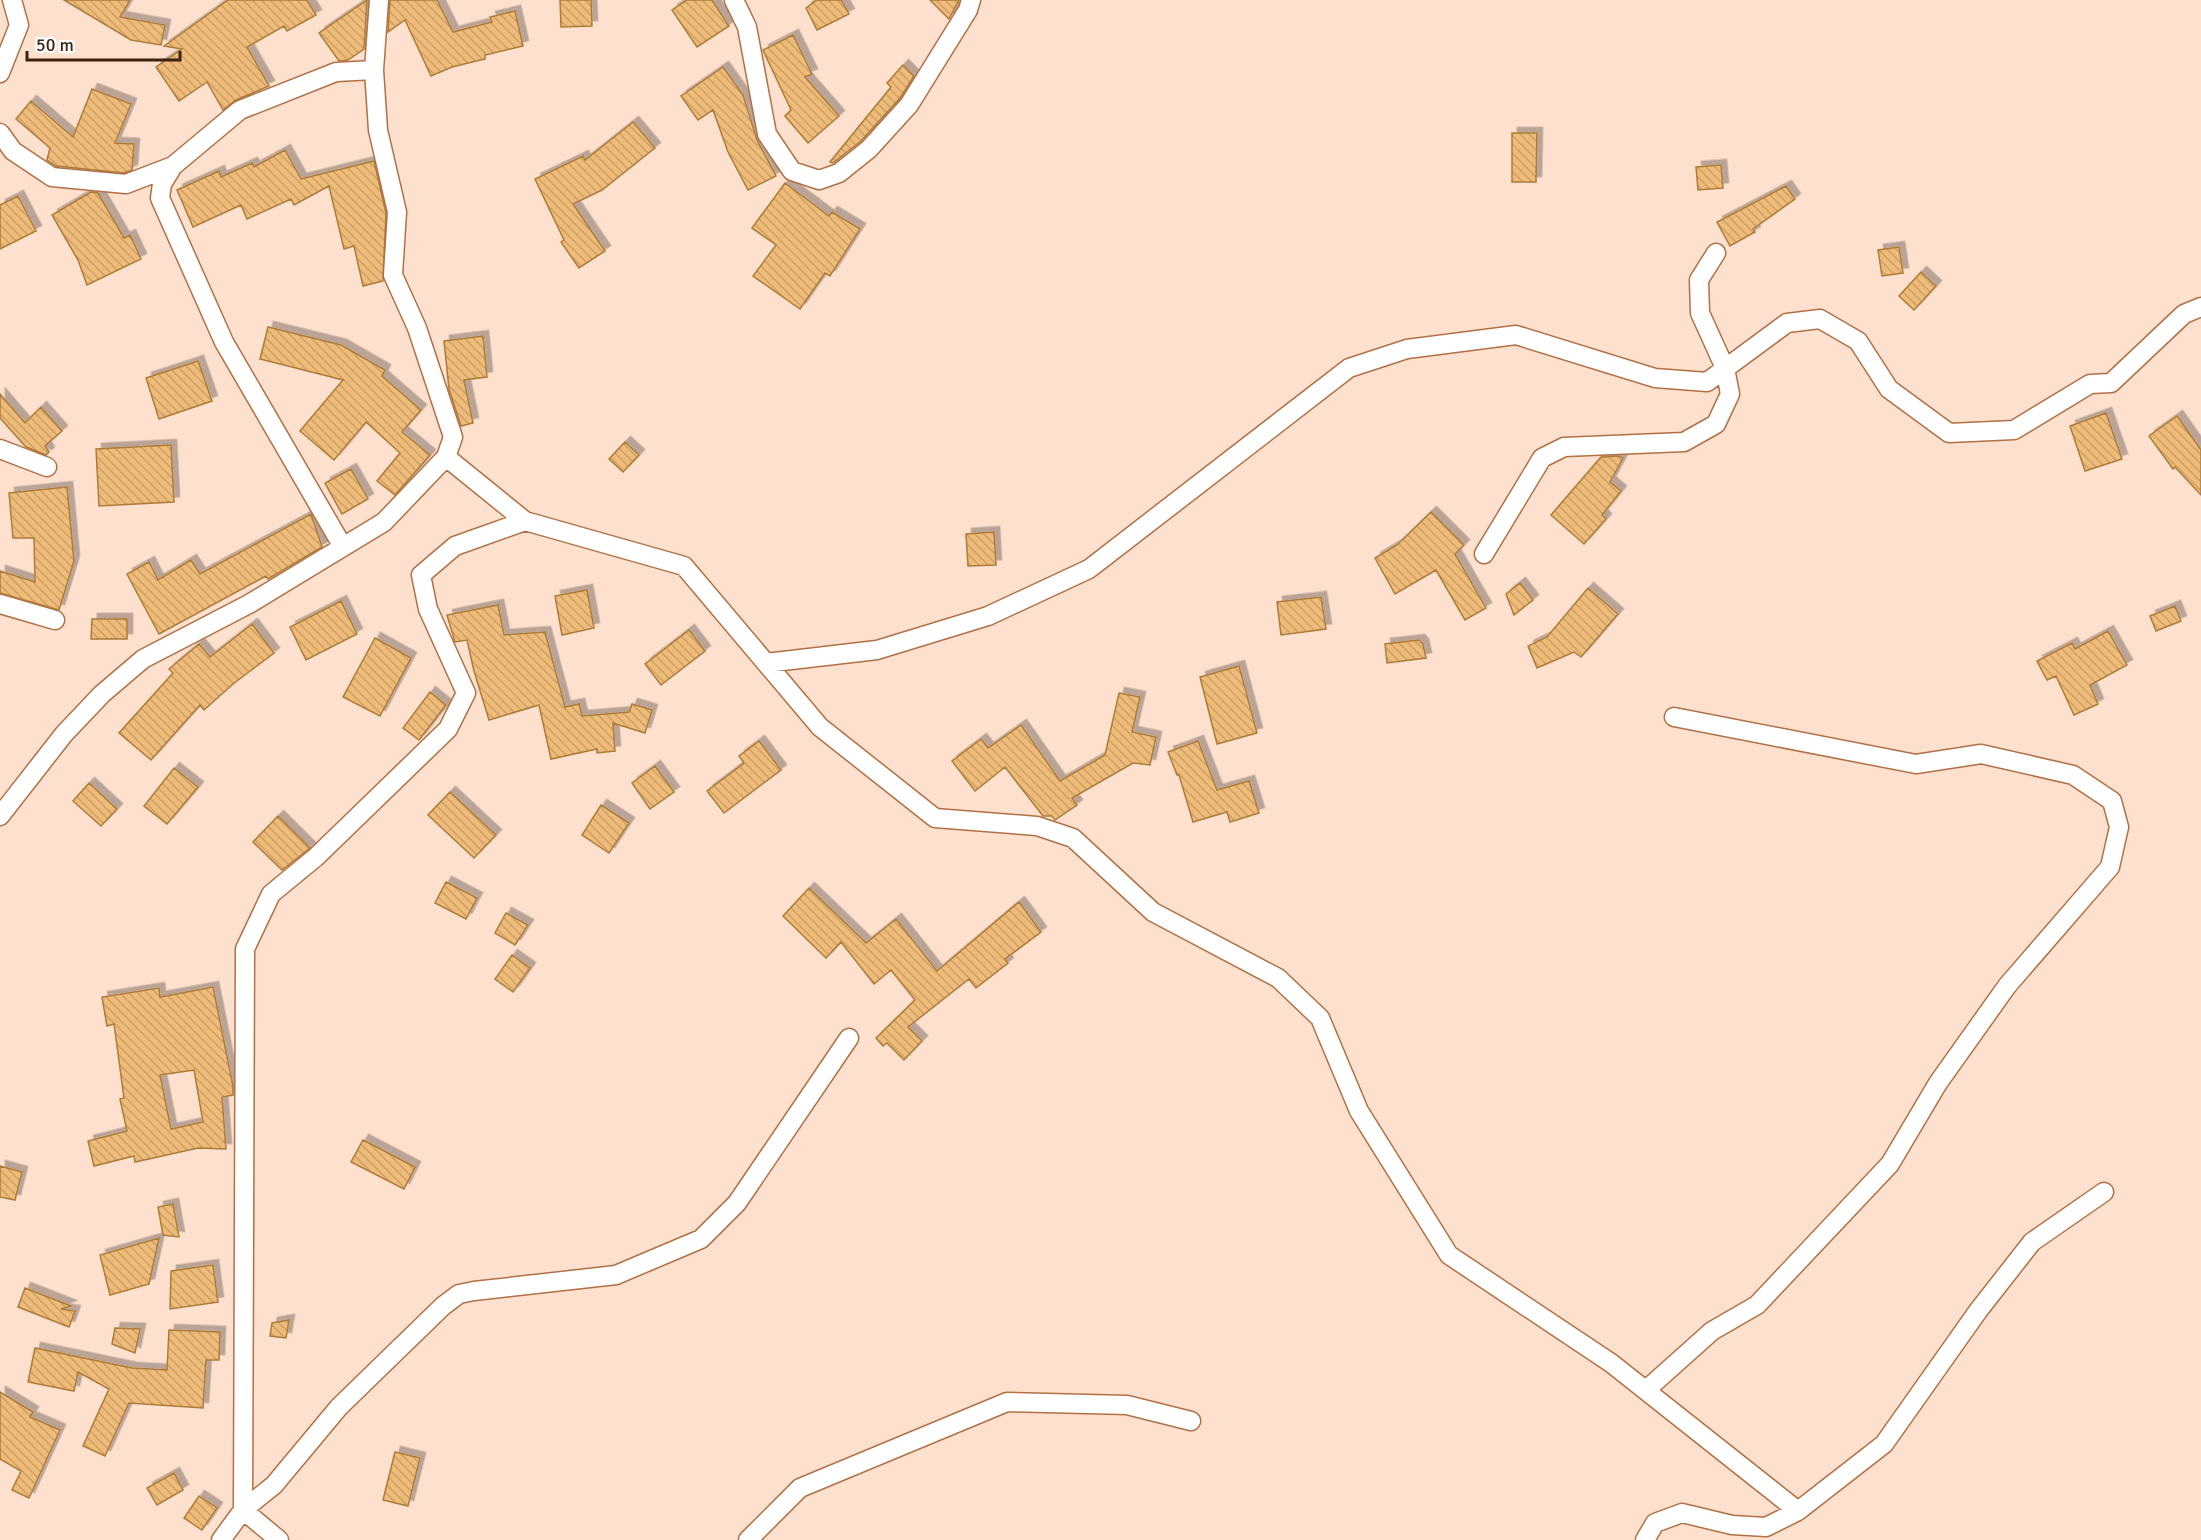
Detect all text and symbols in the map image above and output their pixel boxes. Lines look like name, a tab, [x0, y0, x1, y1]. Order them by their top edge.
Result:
scale bar	[27, 24, 180, 62]
text: 50 m	[36, 34, 74, 56]

